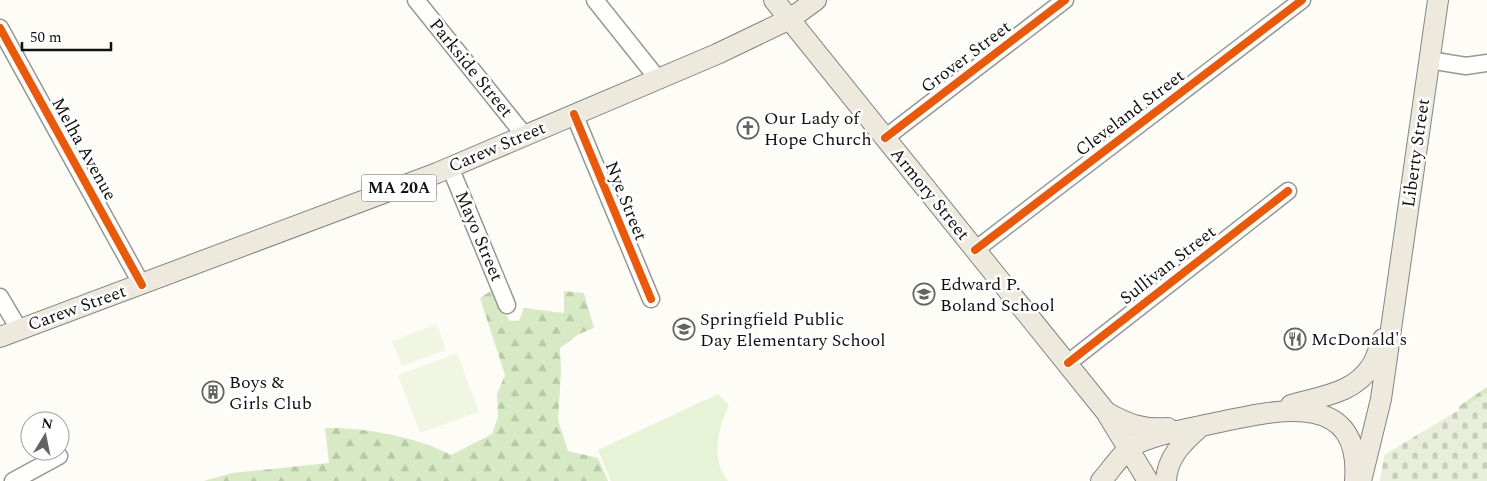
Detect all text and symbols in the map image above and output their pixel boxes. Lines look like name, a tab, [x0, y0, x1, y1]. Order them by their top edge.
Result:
street label: Parkside Street	[423, 13, 519, 123]
street label: Grover Street	[915, 14, 1017, 100]
scale bar	[22, 20, 111, 52]
text: 50 m	[30, 26, 62, 49]
street label: Cleveland Street	[1070, 63, 1190, 163]
street label: Melha Avenue	[44, 92, 124, 206]
street label: Liberty Street	[1395, 97, 1437, 209]
place label: Our Lady of Hope Church	[764, 105, 872, 153]
street label: Carew Street	[444, 114, 550, 180]
church icon: Our Lady of Hope Church	[736, 116, 760, 140]
street label: Armory Street	[884, 141, 976, 247]
street label: Nye Street	[598, 157, 654, 245]
road number: MA 20A	[362, 174, 436, 202]
street label: Mayo Street	[448, 187, 510, 285]
street label: Sullivan Street	[1114, 219, 1222, 311]
place label: Edward P. Boland School	[940, 271, 1055, 319]
street label: Carew Street	[24, 278, 130, 338]
school or university icon: Edward P. Boland School	[912, 282, 936, 306]
place label: Springfield Public Day Elementary School	[700, 306, 886, 354]
school or university icon: Springfield Public Day Elementary School	[672, 317, 696, 341]
place label: McDonald's	[1311, 326, 1407, 353]
restaurant icon: McDonald's	[1283, 327, 1307, 351]
place label: Boys & Girls Club	[229, 369, 312, 417]
building icon: Boys & Girls Club	[201, 380, 225, 404]
north arrow	[20, 411, 70, 461]
text: N	[40, 412, 55, 435]

